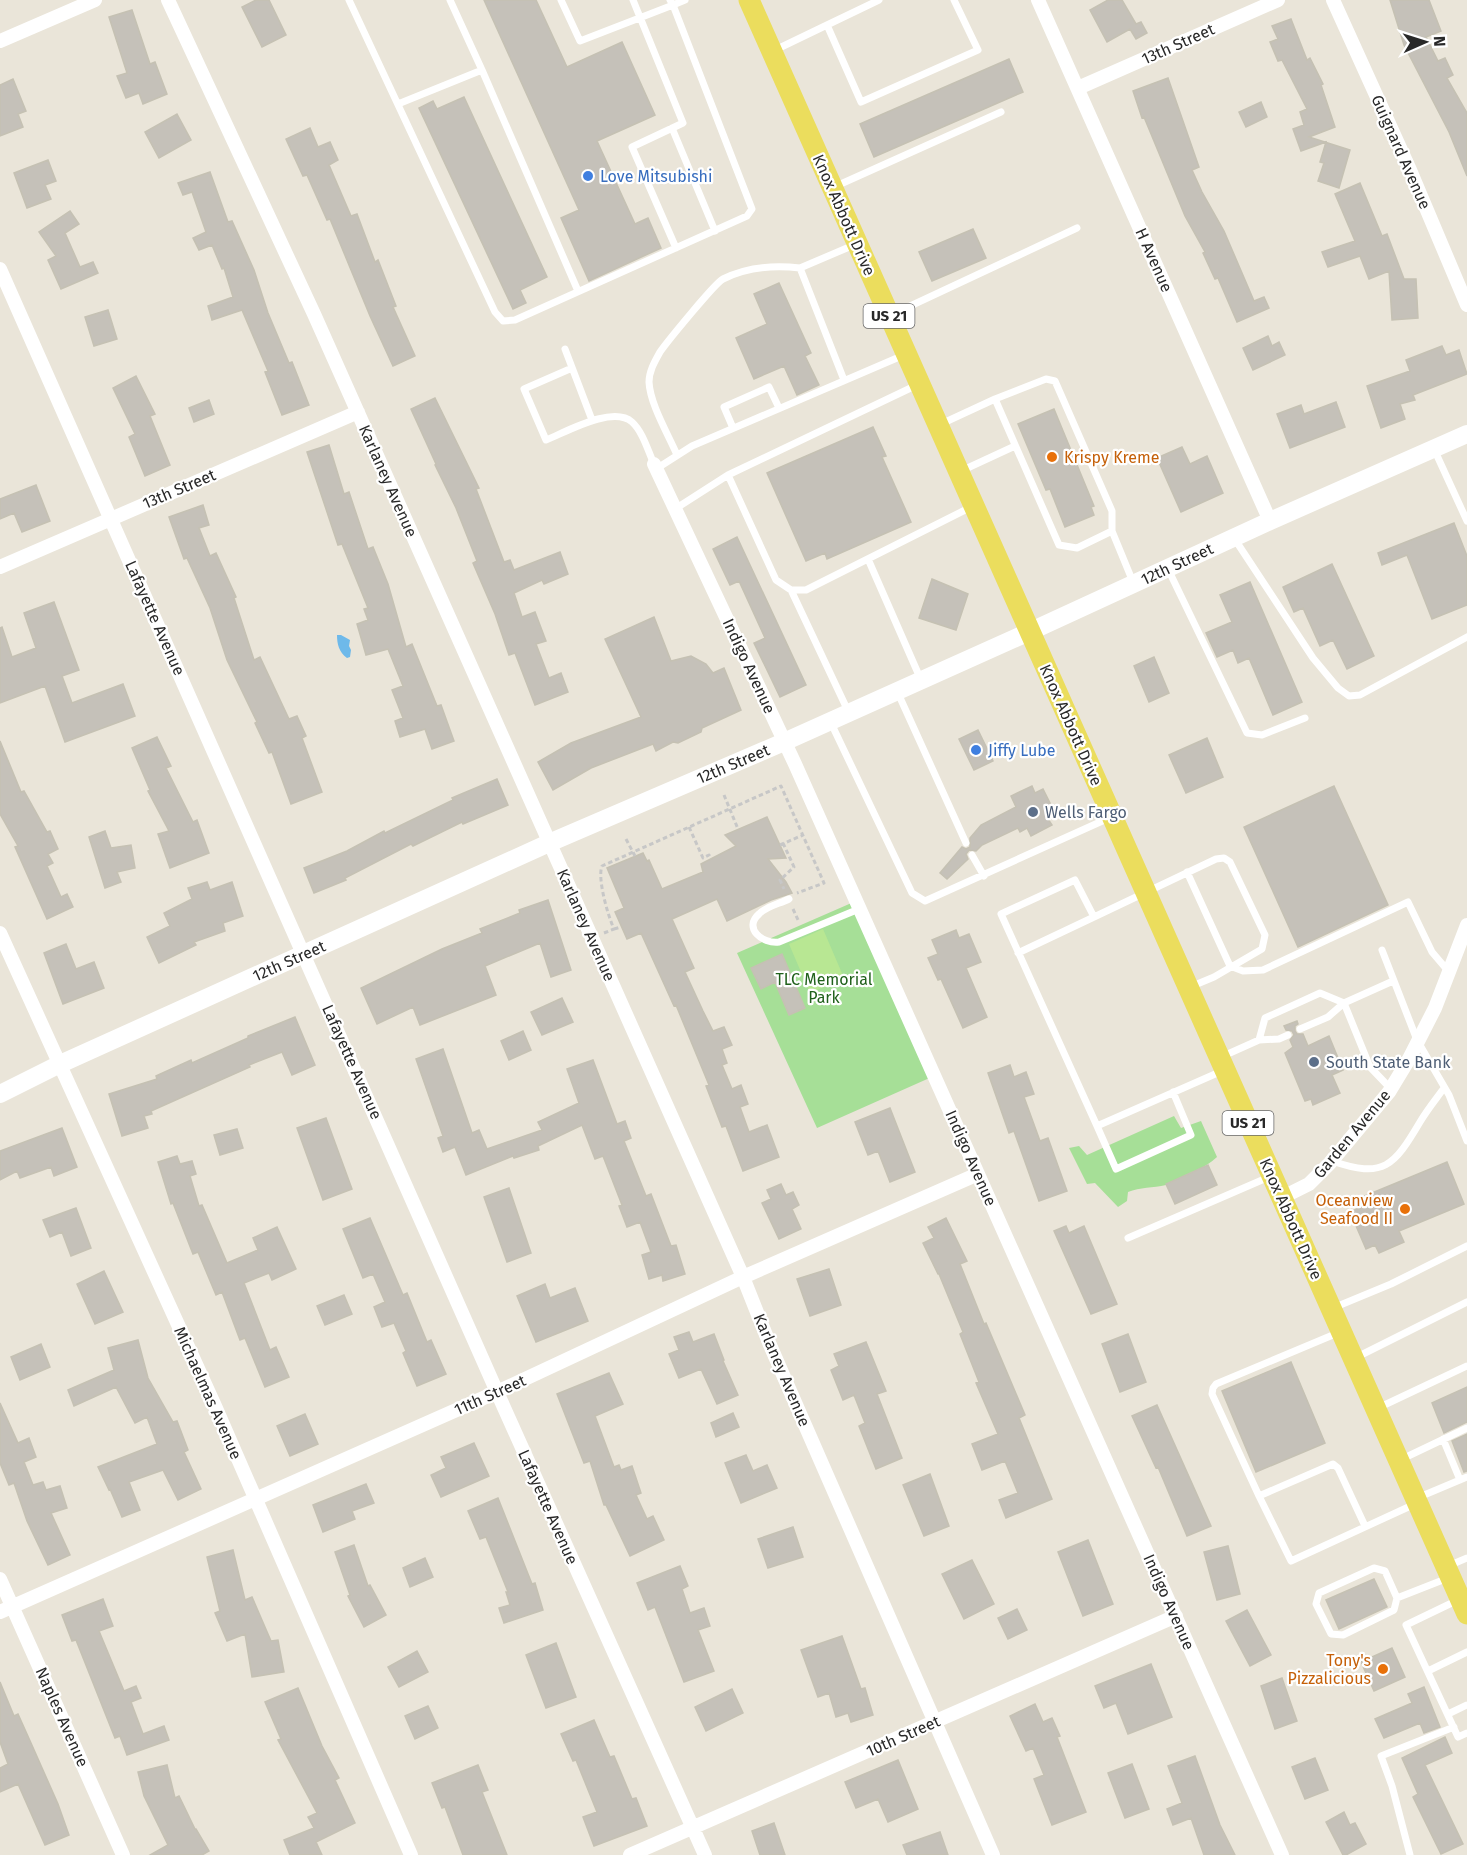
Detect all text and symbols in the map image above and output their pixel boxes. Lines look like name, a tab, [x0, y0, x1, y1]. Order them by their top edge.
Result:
north arrow	[1395, 12, 1455, 72]
street label: 13th Street	[1139, 19, 1218, 68]
text: N	[1430, 35, 1449, 47]
street label: Guignard Avenue	[1367, 92, 1435, 212]
street label: Knox Abbott Drive	[809, 151, 879, 279]
place label: Love Mitsubishi	[600, 167, 713, 186]
marker: Love Mitsubishi	[581, 169, 595, 183]
street label: H Avenue	[1131, 225, 1177, 295]
road number: US 21	[864, 304, 914, 328]
street label: Karlaney Avenue	[355, 422, 421, 540]
place label: Krispy Kreme	[1064, 448, 1159, 467]
marker: Krispy Kreme	[1045, 450, 1059, 464]
street label: 13th Street	[140, 465, 219, 513]
street label: 12th Street	[1138, 539, 1216, 589]
street label: Lafayette Avenue	[121, 558, 189, 678]
street label: Indigo Avenue	[719, 615, 779, 717]
street label: Knox Abbott Drive	[1036, 661, 1106, 789]
street label: 12th Street	[694, 740, 773, 788]
place label: Jiffy Lube	[988, 741, 1056, 760]
marker: Jiffy Lube	[969, 743, 983, 757]
place label: Wells Fargo	[1045, 803, 1127, 822]
marker: Wells Fargo	[1026, 805, 1040, 819]
street label: Karlaney Avenue	[553, 866, 619, 984]
street label: 12th Street	[250, 936, 329, 985]
park label: TLC Memorial Park	[776, 970, 873, 1007]
street label: Lafayette Avenue	[318, 1002, 386, 1122]
place label: South State Bank	[1326, 1053, 1451, 1072]
marker: South State Bank	[1307, 1055, 1321, 1069]
street label: Garden Avenue	[1310, 1086, 1394, 1182]
street label: Indigo Avenue	[941, 1107, 1001, 1209]
road number: US 21	[1222, 1111, 1274, 1135]
street label: Knox Abbott Drive	[1256, 1155, 1326, 1283]
place label: Oceanview Seafood II	[1315, 1191, 1394, 1228]
marker: Oceanview Seafood II	[1398, 1202, 1412, 1216]
street label: Karlaney Avenue	[750, 1311, 814, 1429]
street label: Michaelmas Avenue	[170, 1324, 246, 1462]
street label: 11th Street	[451, 1371, 529, 1419]
street label: Lafayette Avenue	[514, 1447, 582, 1567]
street label: Indigo Avenue	[1139, 1551, 1199, 1653]
place label: Tony's Pizzalicious	[1287, 1651, 1371, 1688]
marker: Tony's Pizzalicious	[1376, 1662, 1390, 1676]
street label: Naples Avenue	[32, 1664, 92, 1770]
street label: 10th Street	[863, 1711, 943, 1761]

